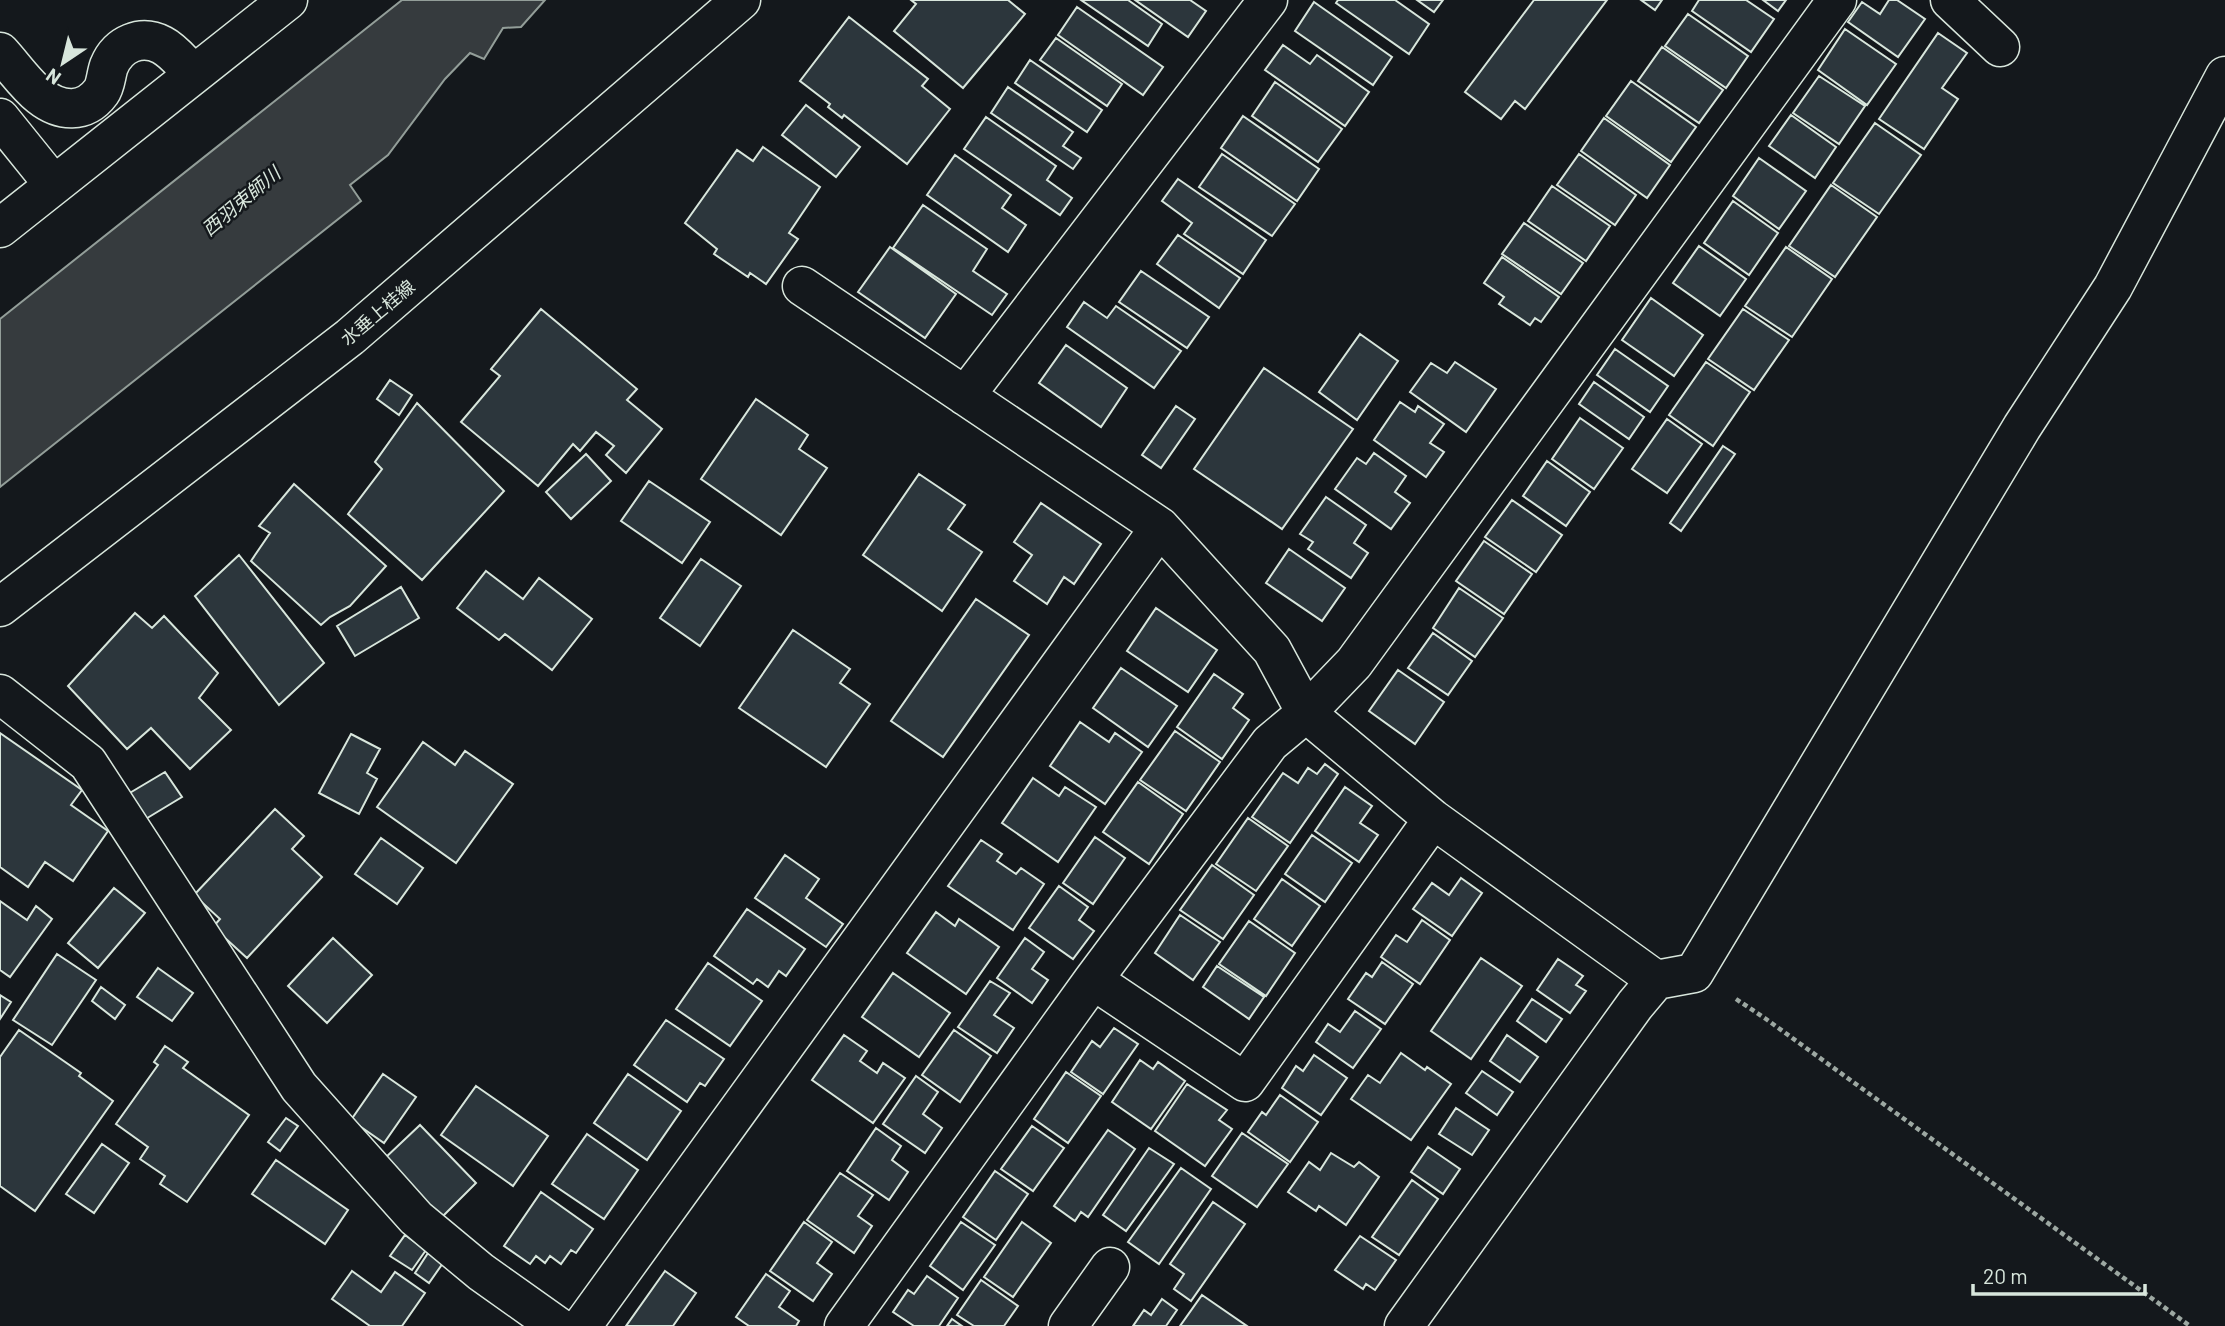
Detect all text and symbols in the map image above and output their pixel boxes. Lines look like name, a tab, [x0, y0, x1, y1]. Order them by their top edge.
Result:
north arrow	[28, 28, 98, 98]
text: N	[41, 64, 65, 90]
water label: 西羽束師川	[197, 160, 286, 240]
street label: 水垂上桂線	[336, 275, 419, 350]
scale bar	[1973, 1252, 2144, 1296]
text: 20 m	[1983, 1263, 2028, 1288]

